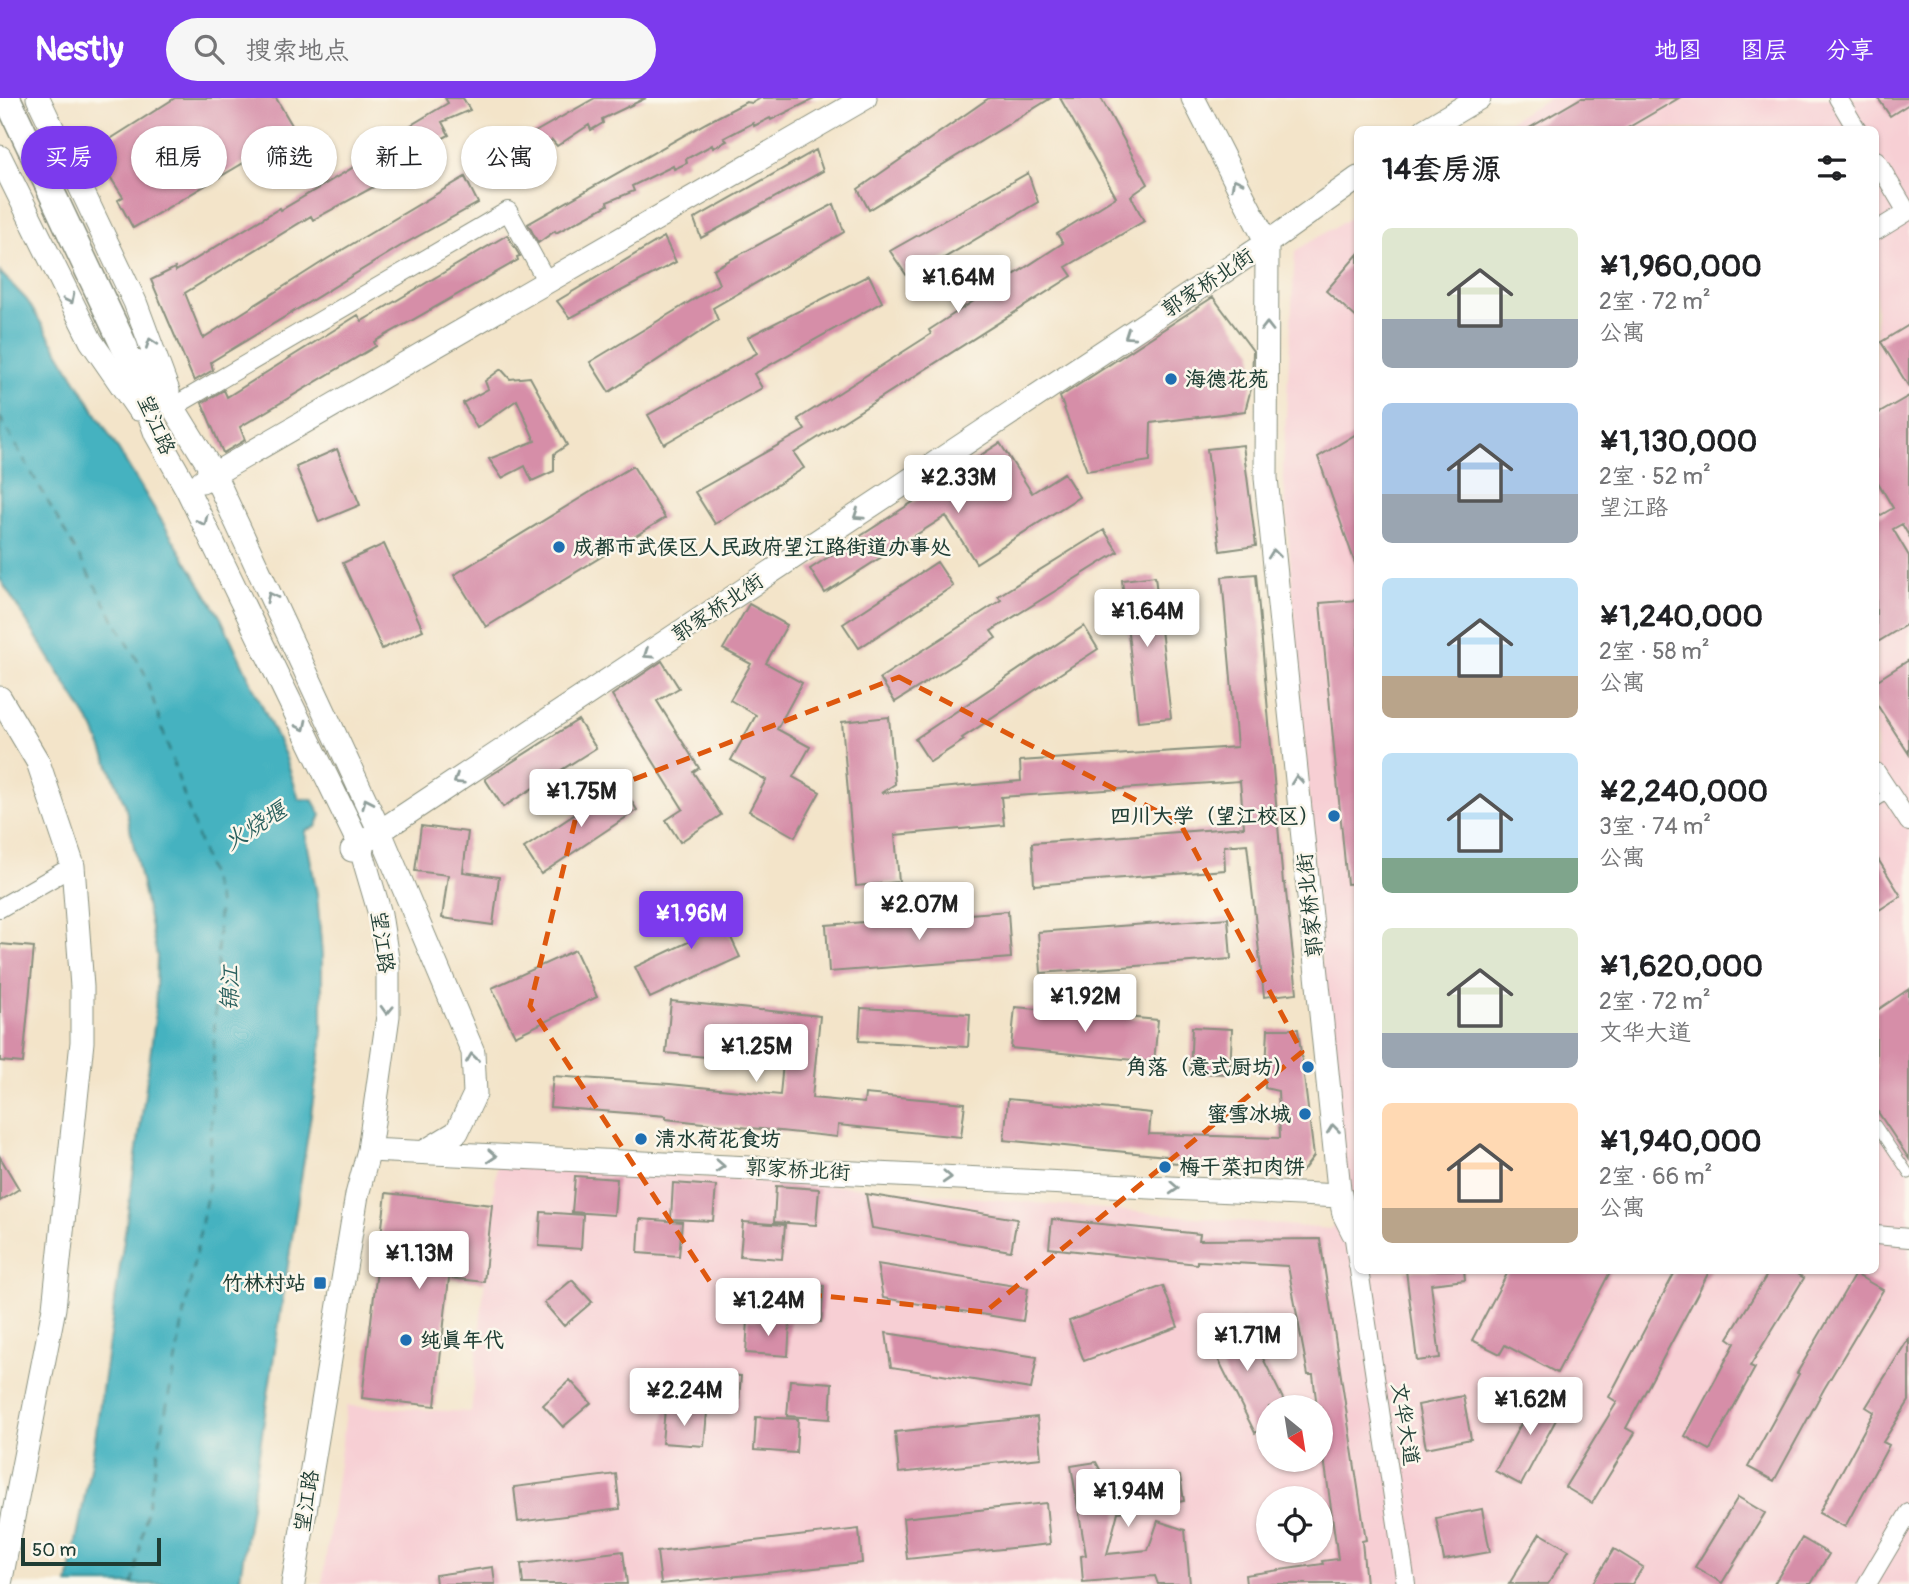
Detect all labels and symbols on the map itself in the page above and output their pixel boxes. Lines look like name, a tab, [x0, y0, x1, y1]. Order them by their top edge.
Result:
one-way arrow	[1231, 178, 1245, 190]
street label: 郭家桥北街	[1157, 242, 1259, 324]
pin: ¥1.64M	[901, 256, 1015, 315]
one-way arrow	[62, 292, 76, 304]
one-way arrow	[1259, 321, 1275, 332]
one-way arrow	[1124, 327, 1137, 340]
one-way arrow	[145, 337, 159, 349]
place label: 海德花苑	[1185, 366, 1269, 393]
marker: 海德花苑	[1163, 371, 1179, 387]
street label: 望江路	[131, 391, 181, 459]
pin: ¥2.33M	[901, 456, 1015, 515]
one-way arrow	[852, 507, 865, 520]
one-way arrow	[195, 514, 209, 526]
place label: 成都市武侯区人民政府望江路街道办事处	[573, 534, 951, 561]
marker: 成都市武侯区人民政府望江路街道办事处	[551, 539, 567, 555]
one-way arrow	[1267, 548, 1282, 559]
street label: 郭家桥北街	[667, 567, 769, 649]
pin: ¥1.64M	[1090, 589, 1204, 649]
one-way arrow	[265, 592, 279, 604]
one-way arrow	[642, 646, 655, 659]
one-way arrow	[294, 719, 308, 731]
pin: ¥1.75M	[524, 770, 638, 829]
one-way arrow	[453, 772, 466, 784]
one-way arrow	[1290, 775, 1305, 786]
water label: 火烧堰	[218, 794, 294, 857]
one-way arrow	[361, 798, 375, 810]
place label: 四川大学（望江校区）	[1110, 803, 1320, 830]
marker: 四川大学（望江校区）	[1326, 808, 1342, 824]
street label: 郭家桥北街	[1291, 851, 1329, 959]
pin: ¥2.07M	[862, 882, 976, 942]
pin: ¥1.96M	[634, 892, 748, 951]
street label: 望江路	[364, 909, 400, 975]
water label: 锦江	[215, 964, 245, 1011]
pin: ¥1.92M	[1028, 974, 1142, 1034]
one-way arrow	[380, 1005, 395, 1016]
pin: ¥1.25M	[699, 1024, 813, 1084]
one-way arrow	[465, 1052, 480, 1064]
place label: 角落（意式厨坊）	[1126, 1054, 1294, 1081]
marker: 角落（意式厨坊）	[1300, 1059, 1316, 1075]
place label: 蜜雪冰城	[1207, 1101, 1291, 1128]
marker: 蜜雪冰城	[1297, 1106, 1313, 1122]
one-way arrow	[1326, 1123, 1341, 1134]
place label: 清水荷花食坊	[655, 1126, 781, 1153]
marker: 清水荷花食坊	[633, 1131, 649, 1147]
one-way arrow	[487, 1148, 498, 1163]
street label: 郭家桥北街	[745, 1154, 851, 1186]
place label: 梅干菜扣肉饼	[1179, 1154, 1305, 1181]
one-way arrow	[714, 1159, 725, 1174]
marker: 梅干菜扣肉饼	[1157, 1159, 1173, 1175]
one-way arrow	[942, 1170, 953, 1185]
one-way arrow	[1169, 1181, 1180, 1196]
pin: ¥1.13M	[362, 1232, 476, 1291]
place label: 竹林村站	[222, 1270, 306, 1297]
marker: 竹林村站	[312, 1275, 328, 1291]
pin: ¥1.24M	[711, 1278, 825, 1338]
pin: ¥1.71M	[1190, 1314, 1304, 1373]
place label: 纯真年代	[420, 1327, 504, 1354]
marker: 纯真年代	[398, 1332, 414, 1348]
pin: ¥2.24M	[627, 1368, 741, 1428]
pin: ¥1.62M	[1473, 1378, 1587, 1437]
street label: 文华大道	[1385, 1380, 1425, 1468]
north arrow	[1256, 1395, 1334, 1472]
street label: 望江路	[289, 1468, 325, 1534]
pin: ¥1.94M	[1071, 1470, 1185, 1529]
scale bar	[21, 1535, 161, 1567]

